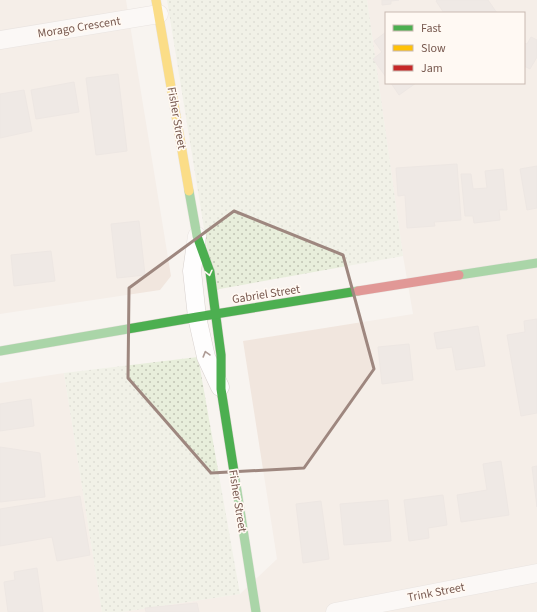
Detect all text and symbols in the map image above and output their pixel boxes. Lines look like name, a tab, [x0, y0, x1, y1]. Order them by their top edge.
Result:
legend	[385, 12, 525, 84]
street label: Morago Crescent	[36, 13, 122, 42]
text: Fast	[421, 20, 441, 37]
text: Slow	[421, 40, 446, 57]
text: Jam	[421, 60, 443, 77]
street label: Fisher Street	[163, 86, 190, 151]
one-way arrow	[205, 270, 213, 277]
street label: Gabriel Street	[231, 281, 301, 308]
one-way arrow	[202, 350, 211, 357]
street label: Fisher Street	[224, 469, 251, 534]
street label: Trink Street	[406, 579, 466, 606]

